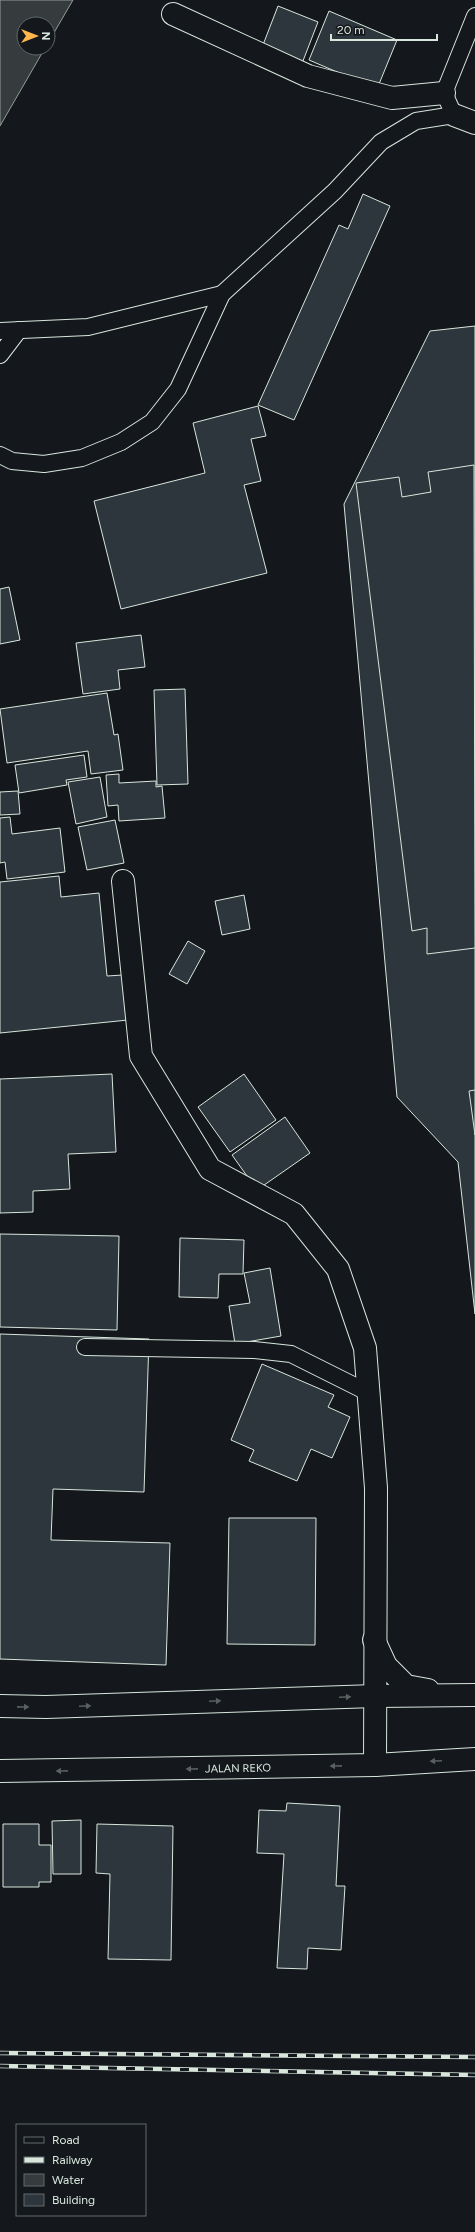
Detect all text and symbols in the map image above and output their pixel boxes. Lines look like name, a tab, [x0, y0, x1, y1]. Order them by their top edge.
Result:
north arrow	[16, 16, 56, 56]
scale bar	[331, 16, 437, 42]
text: 20 m	[337, 23, 365, 37]
text: N	[39, 32, 52, 40]
one-way arrow	[339, 1694, 352, 1700]
one-way arrow	[209, 1698, 222, 1704]
one-way arrow	[79, 1702, 91, 1709]
one-way arrow	[17, 1704, 30, 1710]
one-way arrow	[429, 1758, 442, 1764]
street label: JALAN REKO	[205, 1761, 272, 1776]
one-way arrow	[330, 1762, 342, 1769]
one-way arrow	[186, 1765, 198, 1772]
one-way arrow	[56, 1768, 68, 1775]
legend	[16, 2124, 146, 2216]
text: Road	[52, 2133, 80, 2147]
text: Railway	[52, 2153, 93, 2167]
text: Water	[52, 2173, 84, 2187]
text: Building	[52, 2193, 95, 2207]

